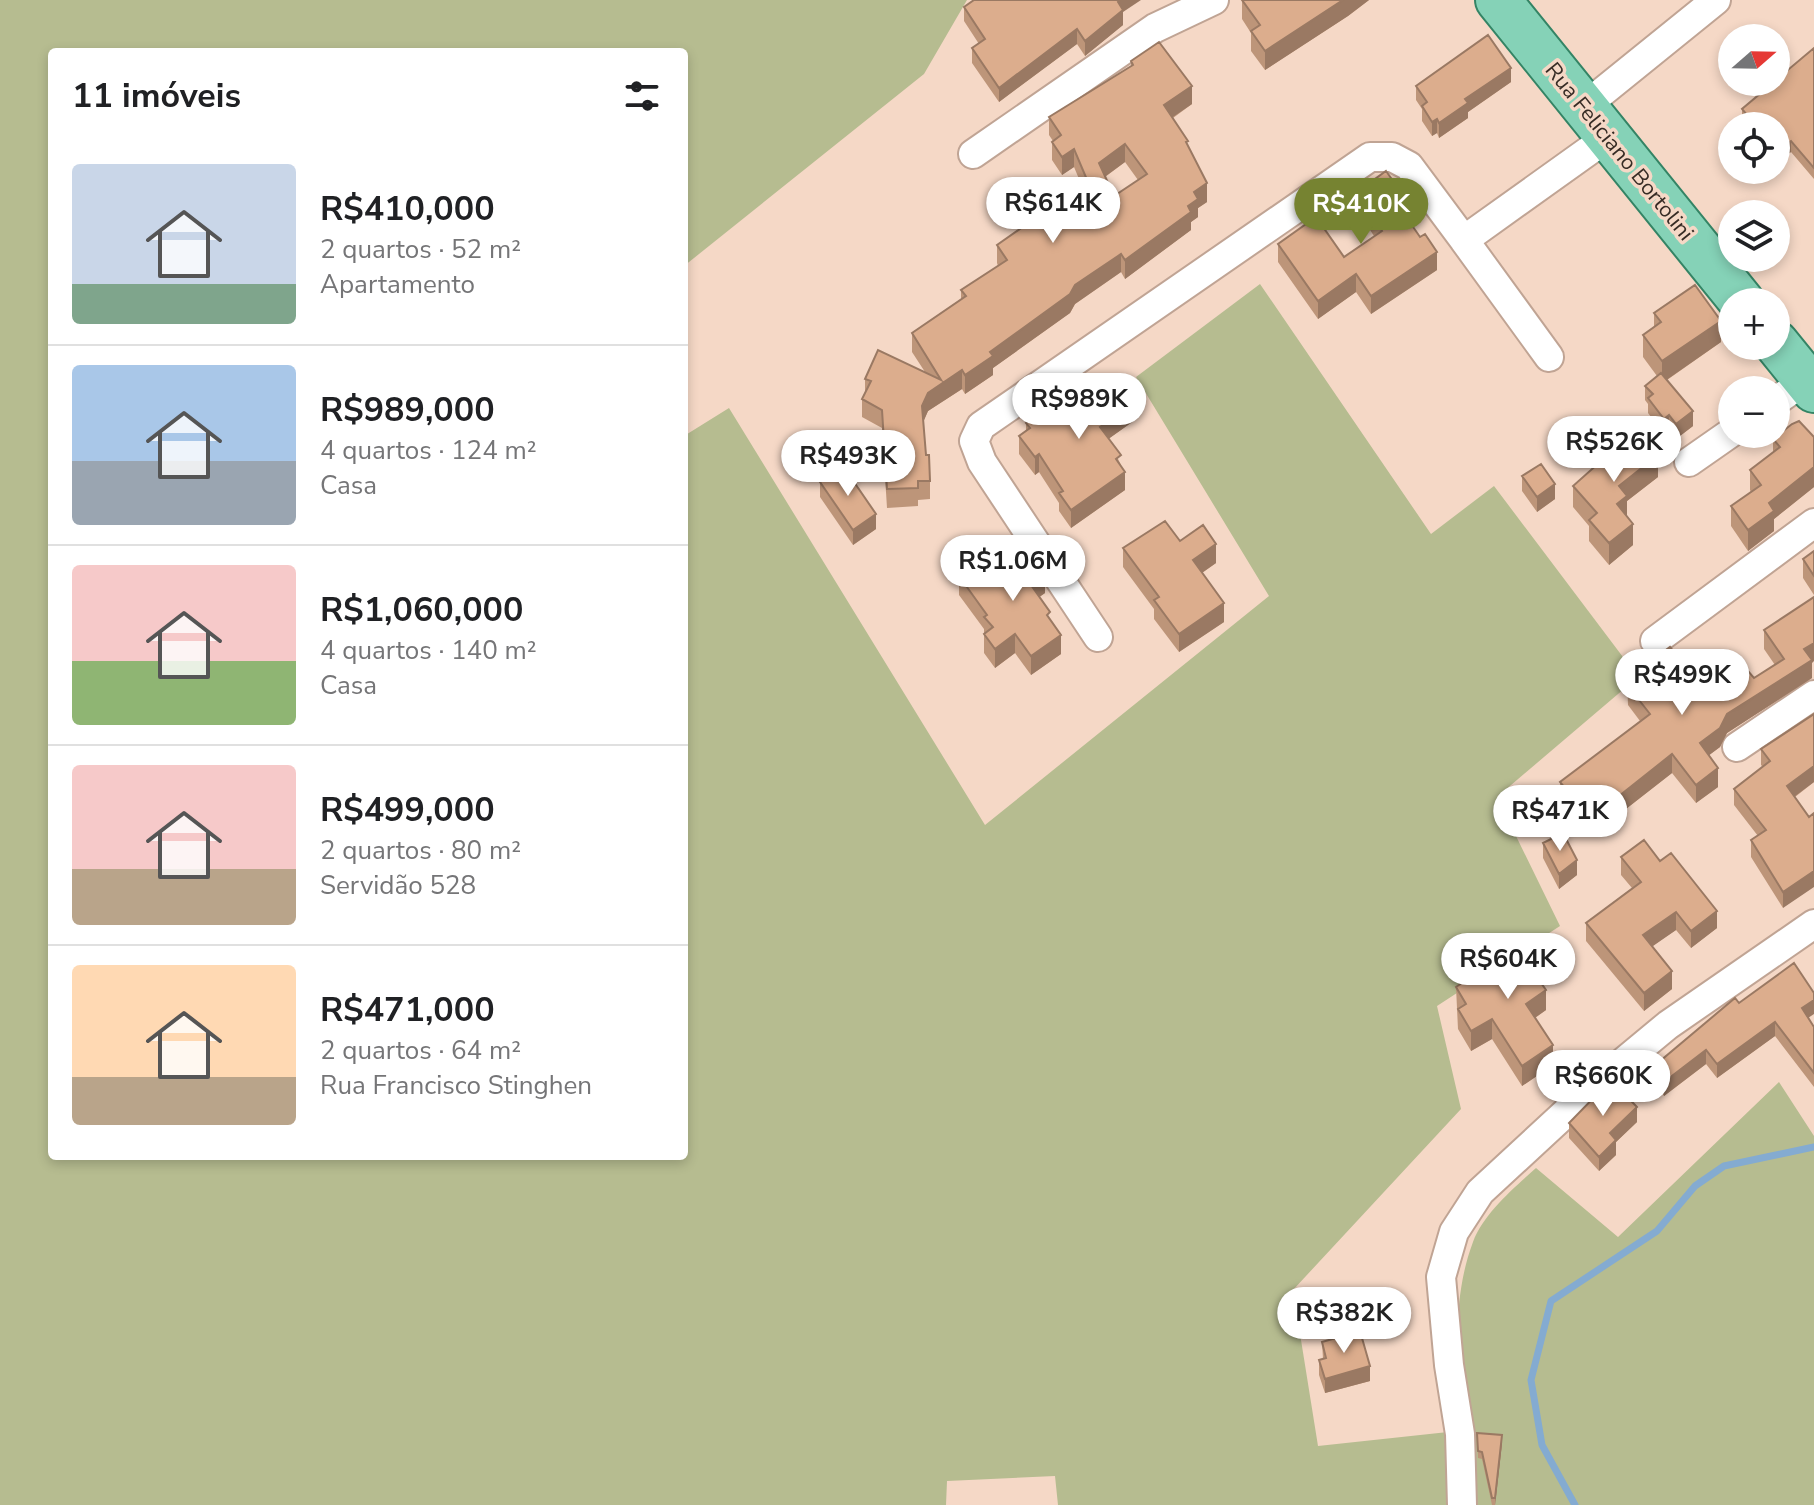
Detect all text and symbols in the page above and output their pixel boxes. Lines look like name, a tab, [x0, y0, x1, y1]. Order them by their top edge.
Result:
north arrow	[1718, 24, 1790, 96]
map controls	[1718, 24, 1790, 448]
street label: Rua Feliciano Bortolini	[1538, 56, 1701, 247]
text: 11 imóveis	[72, 73, 241, 119]
icon: filters	[620, 74, 664, 118]
button: locate	[1718, 112, 1790, 184]
pin: R$614K	[988, 177, 1118, 245]
pin: R$410K	[1296, 178, 1426, 246]
text: R$614K	[1004, 185, 1102, 220]
text: R$410,000	[320, 186, 495, 232]
text: R$410K	[1312, 186, 1410, 221]
icon: home	[136, 196, 232, 292]
button: layers	[1718, 200, 1790, 272]
text: 2 quartos · 52 m²	[320, 232, 521, 267]
text: Apartamento	[320, 267, 475, 302]
button: +	[1718, 288, 1790, 360]
pin: R$989K	[1014, 373, 1144, 441]
button: −	[1718, 376, 1790, 448]
text: R$989K	[1030, 381, 1128, 416]
text: R$989,000	[320, 387, 495, 433]
icon: home	[136, 397, 232, 493]
pin: R$526K	[1549, 416, 1679, 484]
text: R$526K	[1565, 424, 1663, 459]
pin: R$493K	[783, 430, 913, 498]
text: 4 quartos · 124 m²	[320, 433, 537, 468]
text: R$493K	[799, 438, 897, 473]
text: Casa	[320, 468, 377, 503]
pin: R$1.06M	[939, 535, 1087, 603]
text: R$1.06M	[958, 543, 1068, 578]
text: R$1,060,000	[320, 587, 523, 633]
icon: home	[136, 597, 232, 693]
text: 4 quartos · 140 m²	[320, 633, 537, 668]
pin: R$499K	[1617, 649, 1747, 717]
text: R$499K	[1633, 657, 1731, 692]
text: Casa	[320, 668, 377, 703]
pin: R$471K	[1495, 785, 1625, 853]
text: R$499,000	[320, 787, 495, 833]
text: R$471K	[1511, 793, 1609, 828]
icon: home	[136, 797, 232, 893]
text: 2 quartos · 80 m²	[320, 833, 521, 868]
text: Servidão 528	[320, 868, 476, 903]
pin: R$604K	[1443, 933, 1573, 1001]
text: R$604K	[1459, 941, 1557, 976]
text: R$471,000	[320, 987, 495, 1033]
icon: home	[136, 997, 232, 1093]
text: 2 quartos · 64 m²	[320, 1033, 521, 1068]
pin: R$660K	[1538, 1050, 1668, 1118]
text: R$660K	[1554, 1058, 1652, 1093]
text: Rua Francisco Stinghen	[320, 1068, 592, 1103]
pin: R$382K	[1279, 1287, 1409, 1355]
text: R$382K	[1295, 1295, 1393, 1330]

